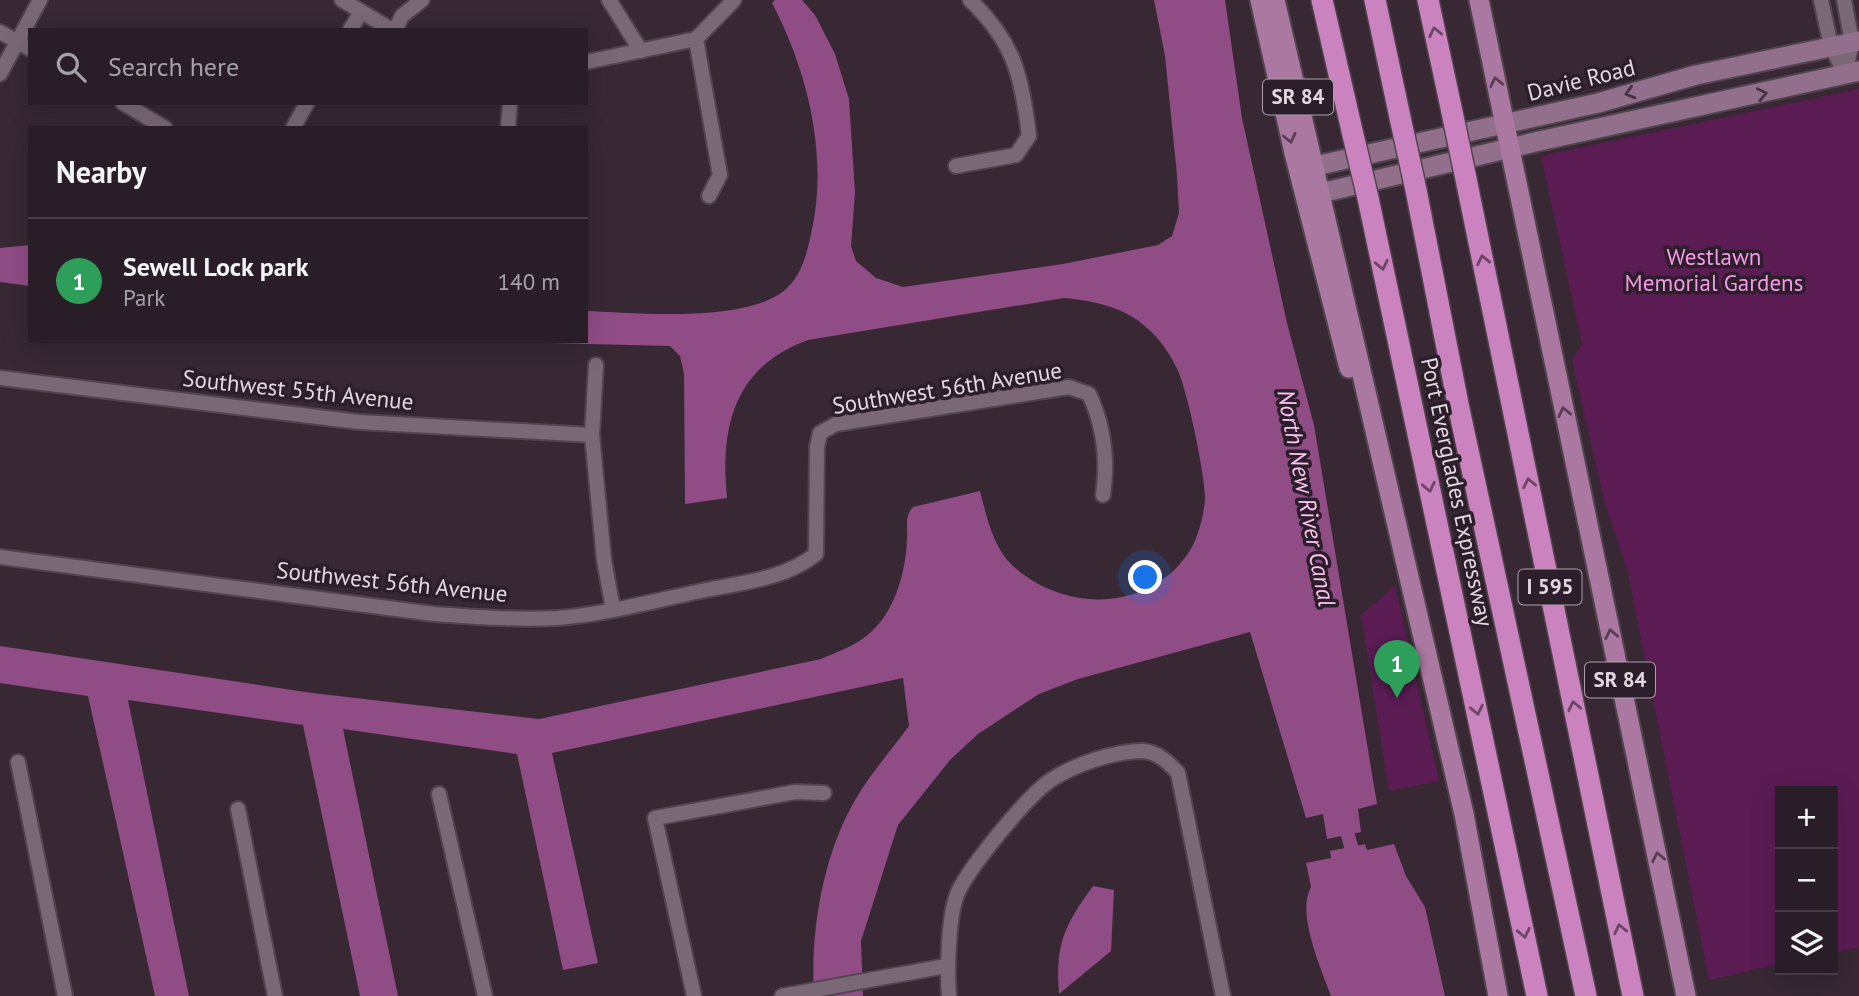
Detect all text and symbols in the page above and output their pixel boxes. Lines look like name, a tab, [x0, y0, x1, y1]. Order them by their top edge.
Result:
one-way arrow	[1428, 26, 1443, 38]
search box	[28, 28, 588, 105]
icon: search	[52, 48, 90, 86]
text: Search here	[108, 50, 239, 83]
street label: Davie Road	[1524, 52, 1638, 107]
one-way arrow	[1489, 76, 1504, 88]
road number: SR 84	[1263, 80, 1333, 114]
one-way arrow	[1624, 85, 1636, 100]
one-way arrow	[1756, 87, 1768, 102]
one-way arrow	[1282, 132, 1297, 144]
text: Nearby	[56, 152, 146, 191]
park label: Westlawn Memorial Gardens	[1625, 242, 1803, 297]
text: Sewell Lock park	[123, 250, 309, 283]
one-way arrow	[1477, 254, 1492, 266]
one-way arrow	[1374, 259, 1389, 271]
text: 1	[72, 267, 86, 296]
text: 140 m	[498, 267, 560, 296]
text: Park	[123, 283, 165, 312]
street label: Southwest 56th Avenue	[830, 355, 1064, 420]
street label: Port Everglades Expressway	[1415, 355, 1500, 629]
street label: Southwest 55th Avenue	[181, 363, 415, 416]
water label: North New River Canal	[1270, 387, 1343, 609]
one-way arrow	[1557, 406, 1572, 418]
one-way arrow	[1522, 477, 1537, 489]
one-way arrow	[1421, 481, 1436, 493]
street label: Southwest 56th Avenue	[275, 555, 509, 608]
your location	[1128, 560, 1162, 594]
road number: I 595	[1518, 570, 1582, 604]
one-way arrow	[1604, 628, 1619, 640]
pin: 1	[1374, 640, 1420, 698]
road number: SR 84	[1585, 662, 1655, 698]
one-way arrow	[1568, 700, 1583, 712]
one-way arrow	[1468, 704, 1483, 716]
map controls	[1775, 786, 1838, 975]
button: +	[1775, 786, 1838, 849]
button: −	[1775, 849, 1838, 912]
one-way arrow	[1651, 851, 1666, 863]
button: layers	[1775, 912, 1838, 975]
one-way arrow	[1613, 923, 1628, 935]
one-way arrow	[1515, 927, 1530, 939]

